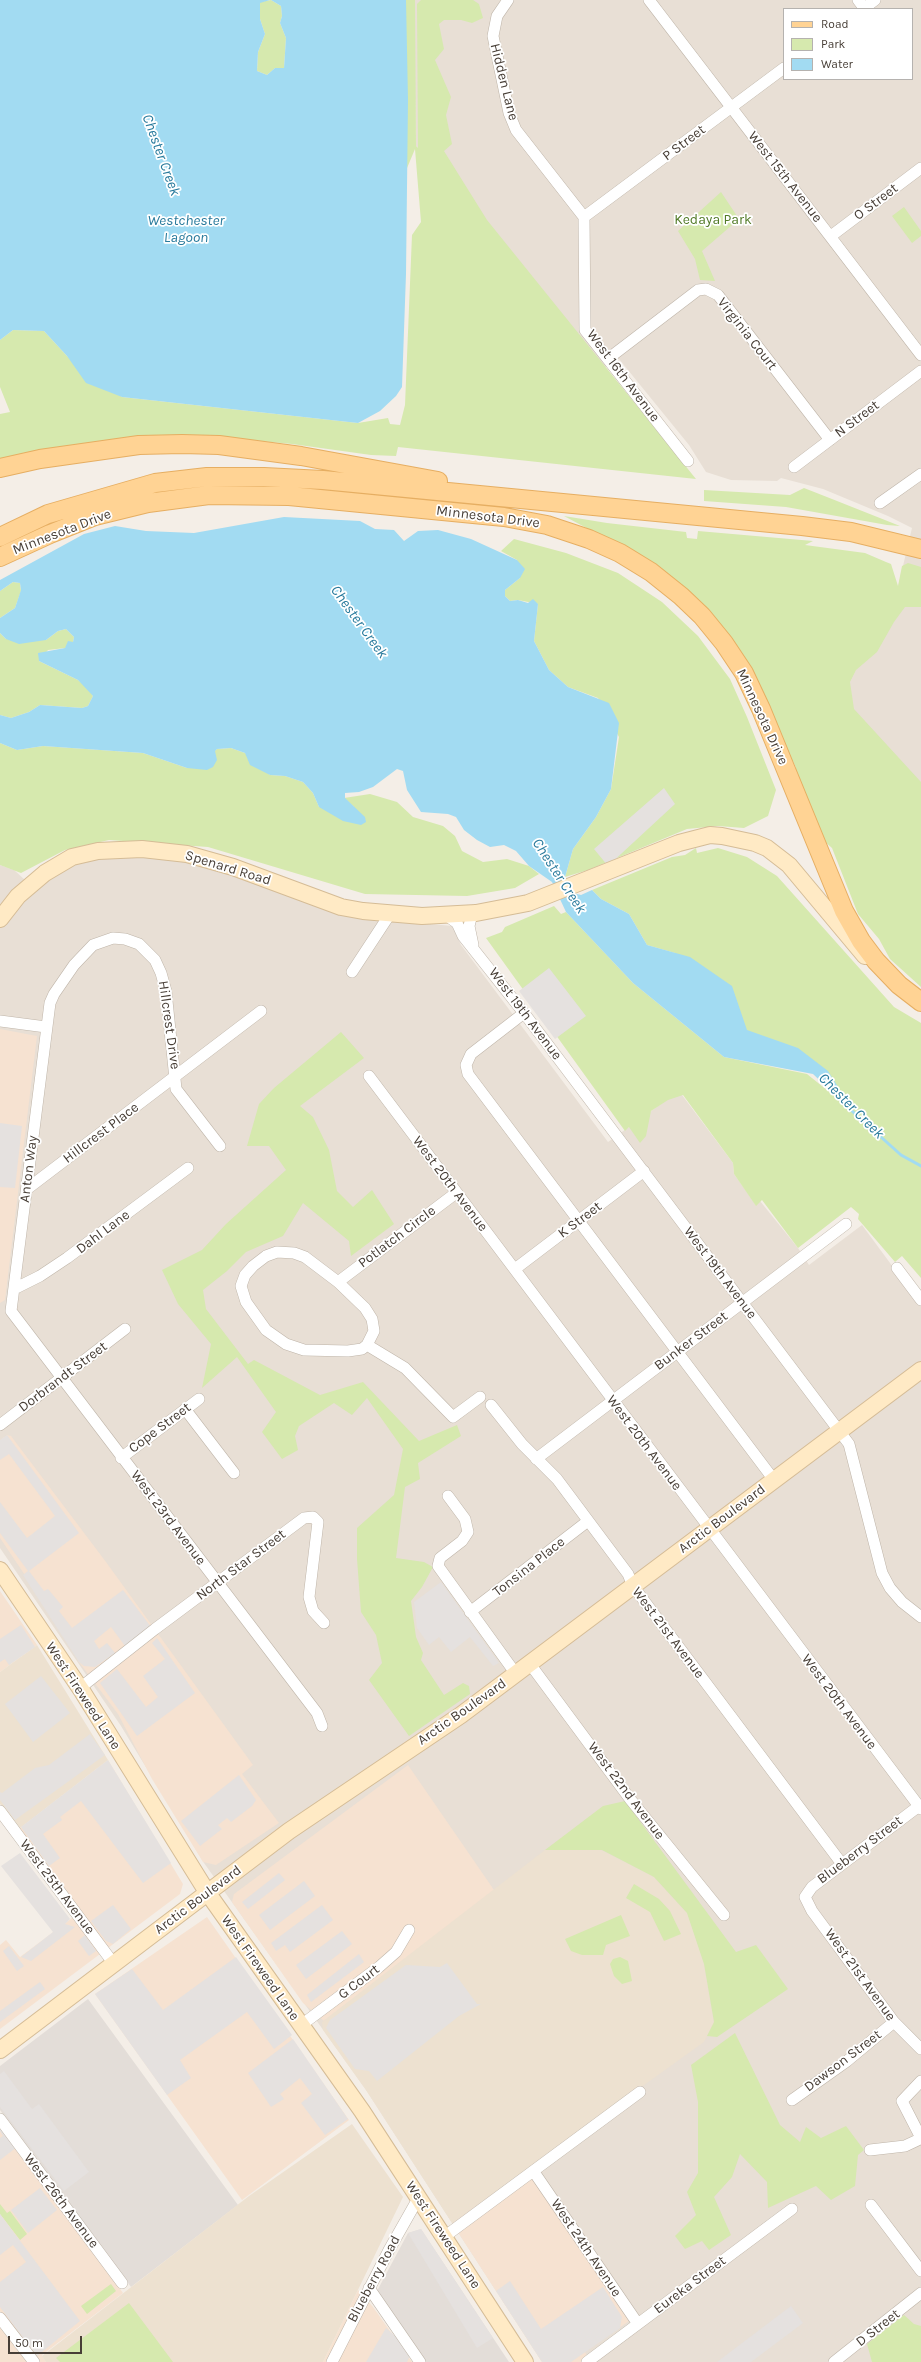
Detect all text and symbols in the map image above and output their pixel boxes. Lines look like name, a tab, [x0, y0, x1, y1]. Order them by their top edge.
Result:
legend	[783, 8, 913, 80]
text: Road	[821, 17, 849, 31]
text: Park	[821, 37, 845, 51]
street label: Hidden Lane	[486, 42, 522, 122]
text: Water	[821, 57, 853, 71]
water label: Chester Creek	[138, 112, 184, 198]
street label: P Street	[659, 121, 709, 165]
street label: West 15th Avenue	[744, 128, 826, 226]
street label: O Street	[851, 180, 901, 224]
water label: Westchester Lagoon	[147, 212, 225, 247]
park label: Kedaya Park	[674, 212, 752, 228]
street label: Virginia Court	[713, 294, 781, 374]
street label: West 16th Avenue	[583, 327, 663, 425]
street label: N Street	[831, 397, 883, 441]
street label: Minnesota Drive	[435, 502, 541, 532]
street label: Minnesota Drive	[10, 506, 114, 558]
water label: Chester Creek	[327, 582, 391, 662]
street label: Minnesota Drive	[732, 666, 792, 768]
water label: Chester Creek	[528, 835, 590, 917]
street label: Spenard Road	[183, 847, 273, 889]
street label: West 19th Avenue	[485, 965, 565, 1063]
street label: Hillcrest Drive	[154, 980, 184, 1070]
water label: Chester Creek	[814, 1069, 888, 1143]
street label: Hillcrest Place	[60, 1099, 142, 1167]
street label: West 20th Avenue	[409, 1133, 491, 1235]
street label: Anton Way	[17, 1134, 41, 1204]
street label: K Street	[555, 1198, 605, 1242]
street label: Potlatch Circle	[355, 1202, 439, 1272]
street label: Dahl Lane	[73, 1206, 133, 1258]
street label: West 19th Avenue	[680, 1224, 760, 1322]
street label: Bunker Street	[651, 1308, 731, 1374]
street label: Dorbrandt Street	[15, 1338, 111, 1416]
street label: West 20th Avenue	[603, 1392, 685, 1494]
street label: Cope Street	[126, 1399, 194, 1457]
street label: West 23rd Avenue	[127, 1467, 209, 1569]
street label: Arctic Boulevard	[675, 1481, 769, 1557]
street label: North Star Street	[193, 1526, 289, 1604]
street label: Tonsina Place	[490, 1534, 568, 1600]
street label: West 21st Avenue	[628, 1584, 708, 1682]
street label: West Fireweed Lane	[42, 1639, 124, 1753]
street label: West 20th Avenue	[798, 1651, 880, 1753]
street label: Arctic Boulevard	[414, 1675, 510, 1749]
street label: West 22nd Avenue	[584, 1739, 668, 1843]
street label: Blueberry Street	[814, 1813, 906, 1887]
street label: West 25th Avenue	[16, 1836, 98, 1938]
street label: Arctic Boulevard	[151, 1862, 245, 1938]
street label: West Fireweed Lane	[217, 1912, 303, 2024]
street label: West 21st Avenue	[821, 1926, 899, 2024]
street label: G Court	[335, 1961, 383, 2003]
street label: Dawson Street	[801, 2027, 885, 2095]
street label: West 26th Avenue	[20, 2150, 102, 2252]
street label: West Fireweed Lane	[402, 2178, 484, 2292]
street label: West 24th Avenue	[547, 2196, 625, 2300]
street label: Blueberry Road	[344, 2233, 404, 2325]
street label: Eureka Street	[651, 2252, 729, 2318]
street label: D Street	[853, 2306, 903, 2350]
scale bar	[10, 2328, 84, 2354]
text: 50 m	[15, 2336, 43, 2350]

